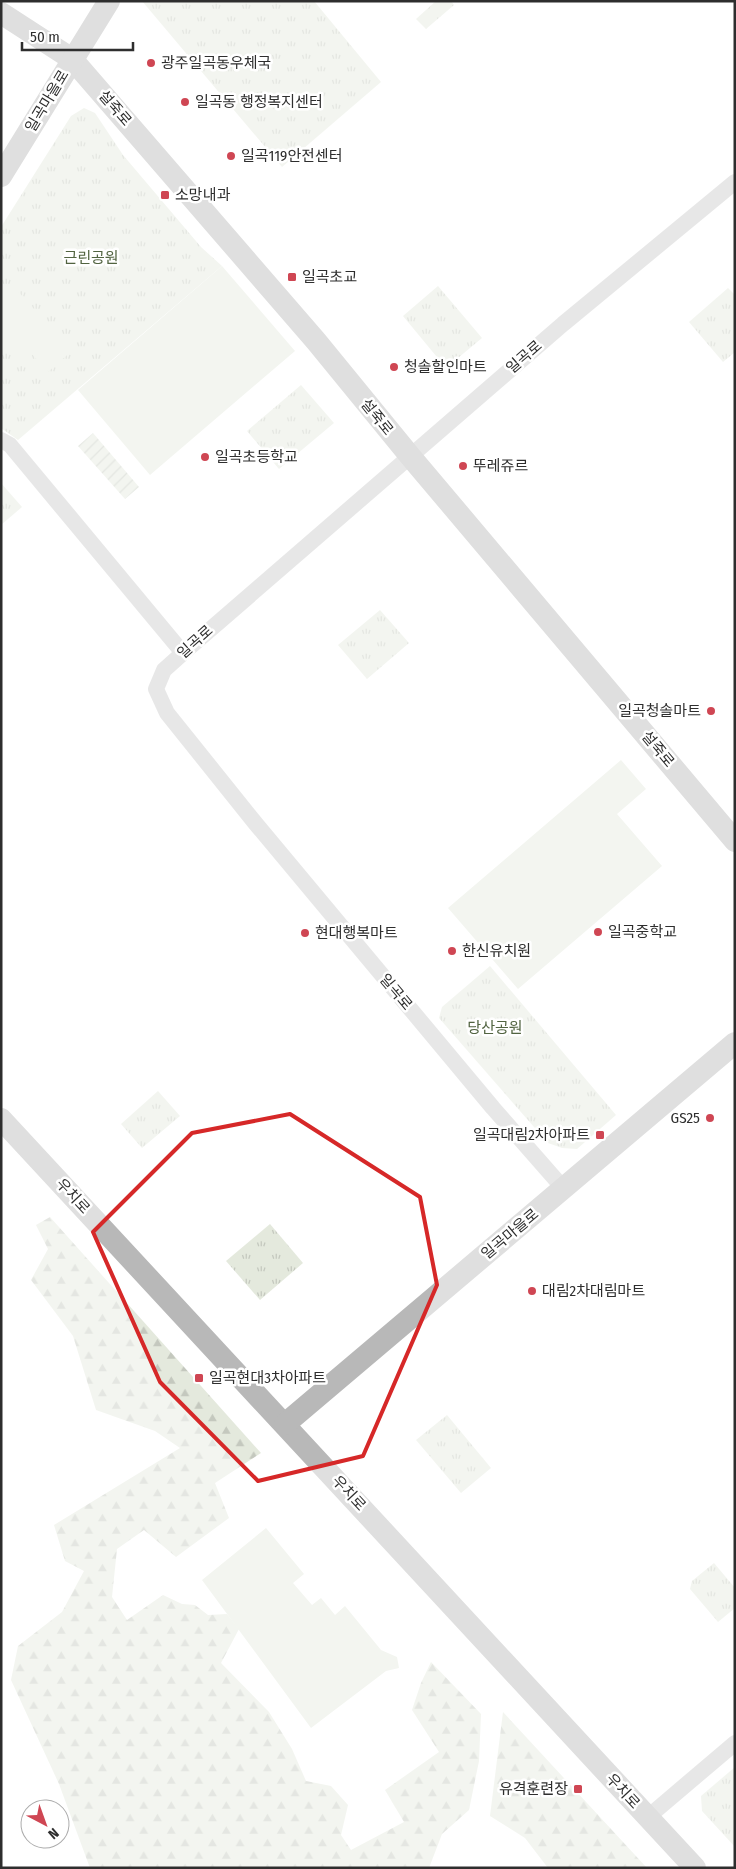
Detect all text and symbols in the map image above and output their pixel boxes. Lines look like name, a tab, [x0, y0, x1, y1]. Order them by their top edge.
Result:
scale bar	[22, 20, 134, 52]
text: 50 m	[30, 28, 60, 46]
place label: 광주일곡동우체국	[161, 54, 271, 72]
marker: 광주일곡동우체국	[145, 57, 157, 69]
street label: 일곡마을로	[22, 67, 72, 135]
street label: 설죽로	[95, 86, 135, 130]
place label: 일곡동 행정복지센터	[195, 93, 323, 111]
marker: 일곡동 행정복지센터	[179, 96, 191, 108]
place label: 일곡119안전센터	[241, 147, 343, 165]
marker: 일곡119안전센터	[225, 150, 237, 162]
place label: 소망내과	[175, 186, 230, 204]
marker: 소망내과	[159, 189, 171, 201]
park label: 근린공원	[63, 249, 119, 267]
place label: 일곡초교	[302, 268, 357, 286]
marker: 일곡초교	[286, 271, 298, 283]
street label: 일곡로	[502, 337, 546, 377]
place label: 청솔할인마트	[404, 358, 487, 376]
marker: 청솔할인마트	[388, 361, 400, 373]
street label: 설죽로	[357, 395, 397, 439]
place label: 일곡초등학교	[215, 448, 298, 466]
marker: 일곡초등학교	[199, 451, 211, 463]
place label: 뚜레쥬르	[473, 457, 528, 475]
marker: 뚜레쥬르	[457, 460, 469, 472]
street label: 일곡로	[174, 621, 216, 663]
place label: 일곡청솔마트	[618, 702, 701, 720]
marker: 일곡청솔마트	[705, 705, 717, 717]
street label: 설죽로	[638, 727, 678, 771]
place label: 일곡중학교	[608, 923, 677, 941]
place label: 현대행복마트	[315, 924, 398, 942]
marker: 일곡중학교	[592, 926, 604, 938]
marker: 현대행복마트	[299, 927, 311, 939]
place label: 한신유치원	[462, 942, 531, 960]
marker: 한신유치원	[446, 945, 458, 957]
street label: 일곡로	[376, 970, 416, 1014]
park label: 당산공원	[467, 1019, 523, 1037]
place label: GS25	[671, 1109, 700, 1127]
marker: GS25	[704, 1112, 716, 1124]
place label: 일곡대림2차아파트	[473, 1126, 590, 1144]
marker: 일곡대림2차아파트	[594, 1129, 606, 1141]
street label: 우치로	[52, 1175, 94, 1217]
street label: 일곡마을로	[478, 1205, 542, 1263]
place label: 대림2차대림마트	[542, 1282, 645, 1300]
marker: 대림2차대림마트	[526, 1285, 538, 1297]
place label: 일곡현대3차아파트	[209, 1369, 326, 1387]
marker: 일곡현대3차아파트	[193, 1372, 205, 1384]
street label: 우치로	[328, 1472, 370, 1514]
street label: 우치로	[602, 1770, 644, 1812]
place label: 유격훈련장	[499, 1780, 568, 1798]
marker: 유격훈련장	[572, 1783, 584, 1795]
north arrow	[20, 1799, 70, 1849]
text: N	[44, 1824, 62, 1843]

